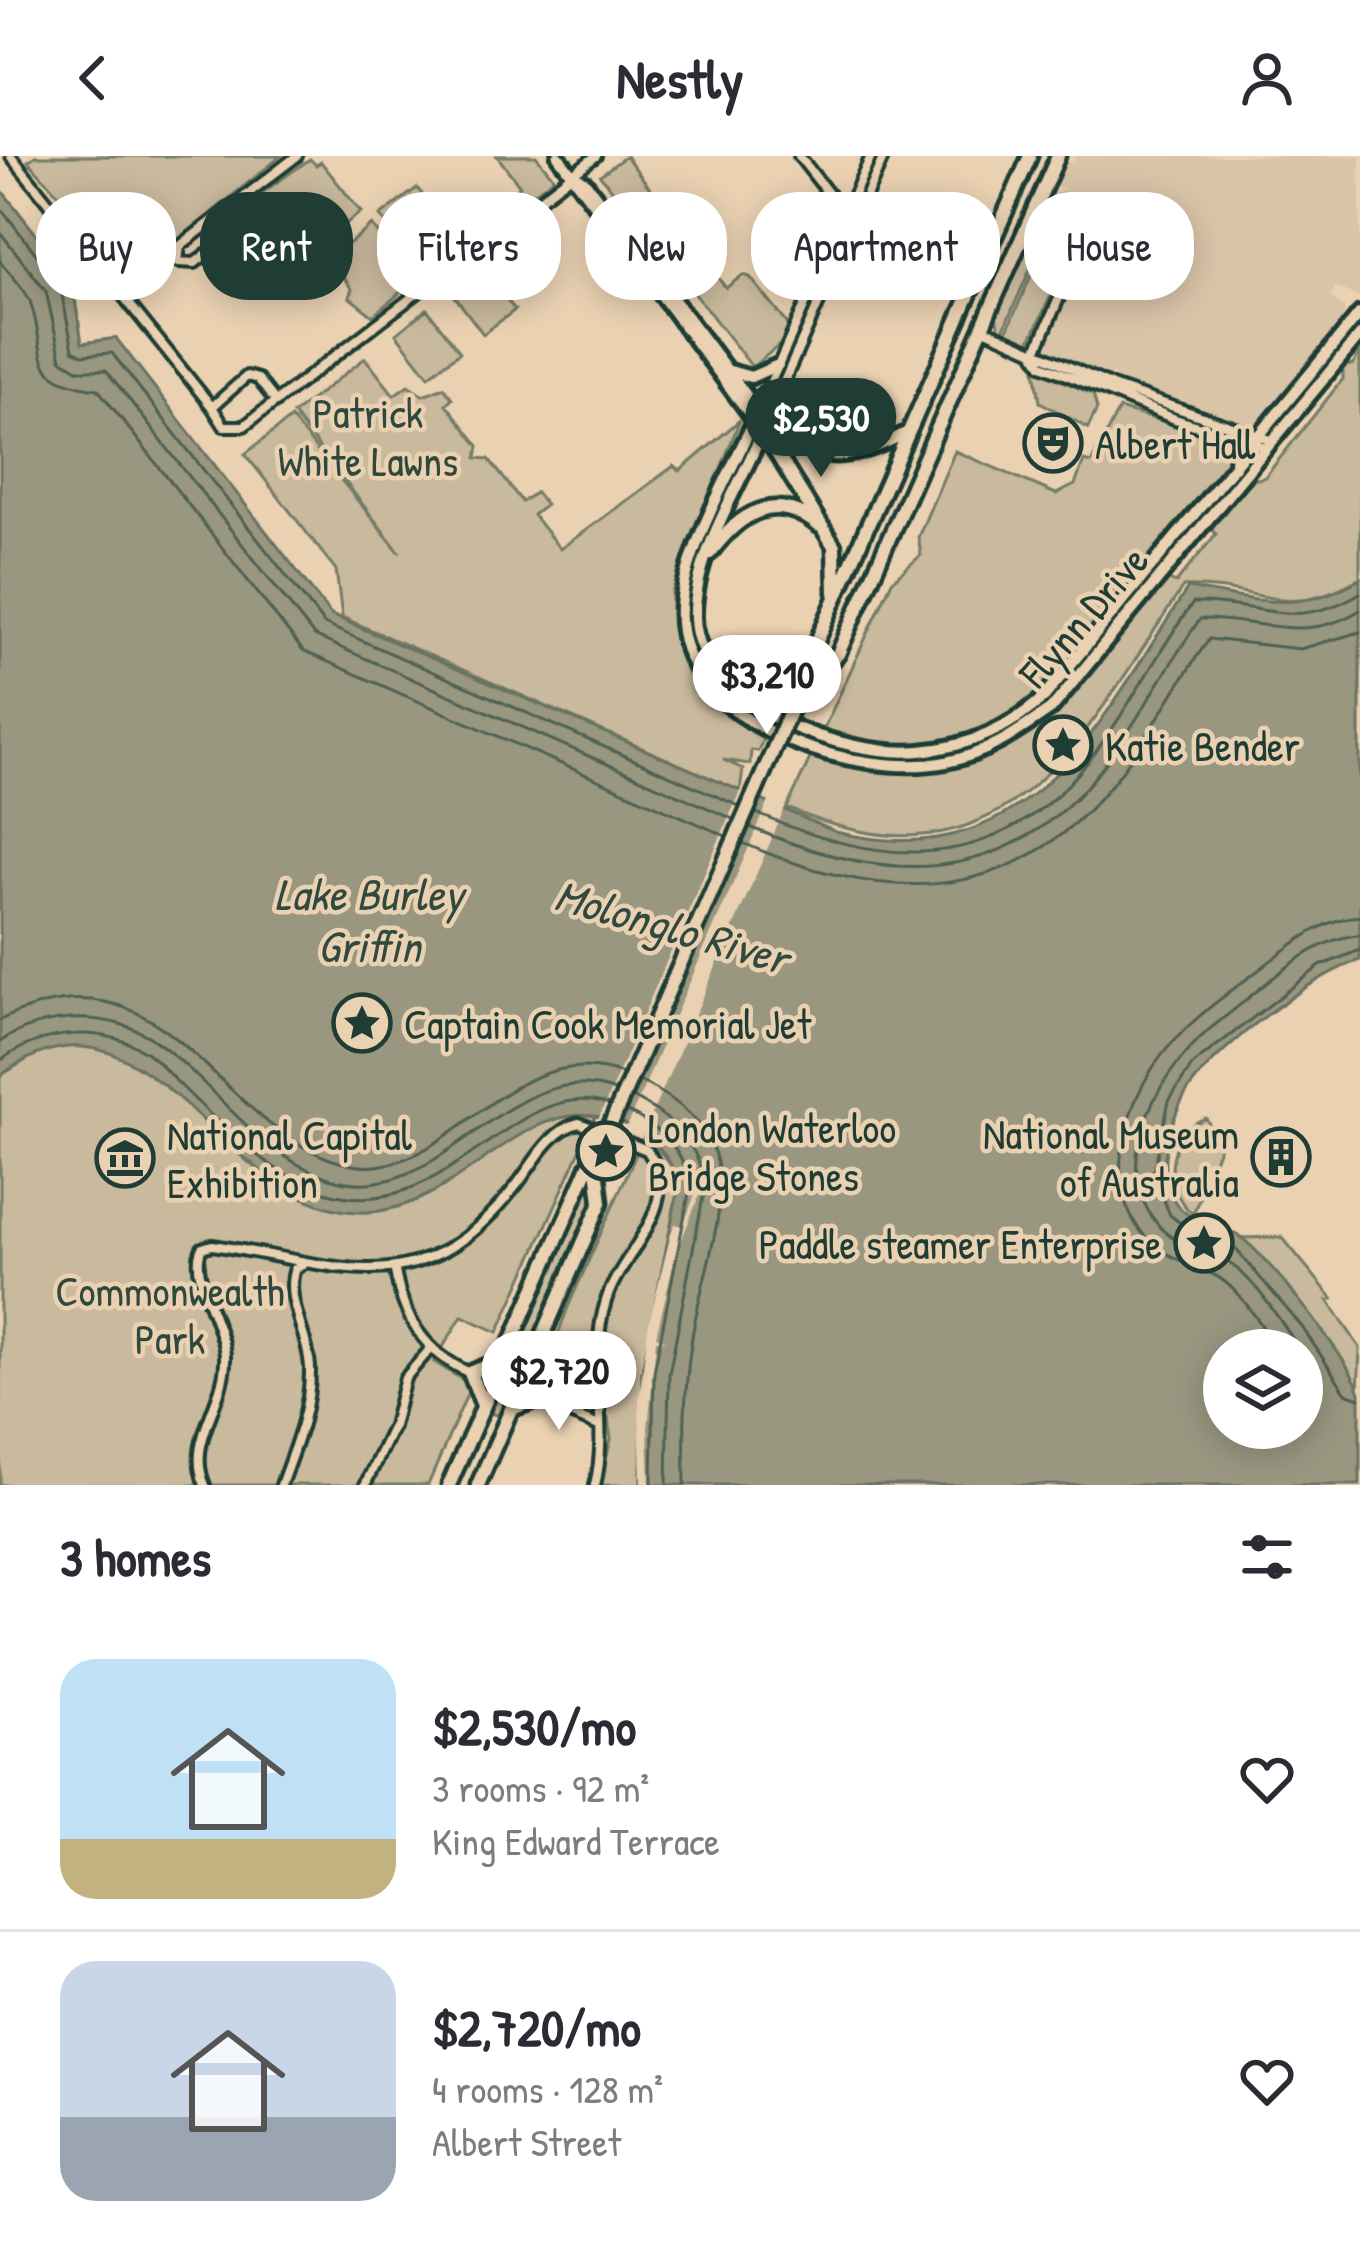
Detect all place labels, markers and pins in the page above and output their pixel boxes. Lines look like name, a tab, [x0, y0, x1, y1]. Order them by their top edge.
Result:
pin: $2,530	[723, 378, 919, 480]
theatre icon: Albert Hall	[1022, 412, 1084, 474]
place label: Albert Hall	[1095, 415, 1256, 472]
pin: $3,210	[669, 635, 865, 737]
place icon: Katie Bender	[1032, 714, 1094, 776]
place label: Katie Bender	[1105, 717, 1300, 774]
place icon: Captain Cook Memorial Jet	[331, 992, 393, 1054]
place label: Captain Cook Memorial Jet	[404, 995, 812, 1052]
place label: London Waterloo Bridge Stones	[648, 1099, 896, 1204]
place label: National Museum of Australia	[983, 1105, 1239, 1210]
place label: National Capital Exhibition	[167, 1106, 413, 1211]
place icon: London Waterloo Bridge Stones	[575, 1120, 637, 1182]
building icon: National Museum of Australia	[1250, 1126, 1312, 1188]
museum icon: National Capital Exhibition	[94, 1127, 156, 1189]
place icon: Paddle steamer Enterprise	[1173, 1212, 1235, 1274]
place label: Paddle steamer Enterprise	[759, 1215, 1162, 1272]
pin: $2,720	[461, 1331, 657, 1433]

